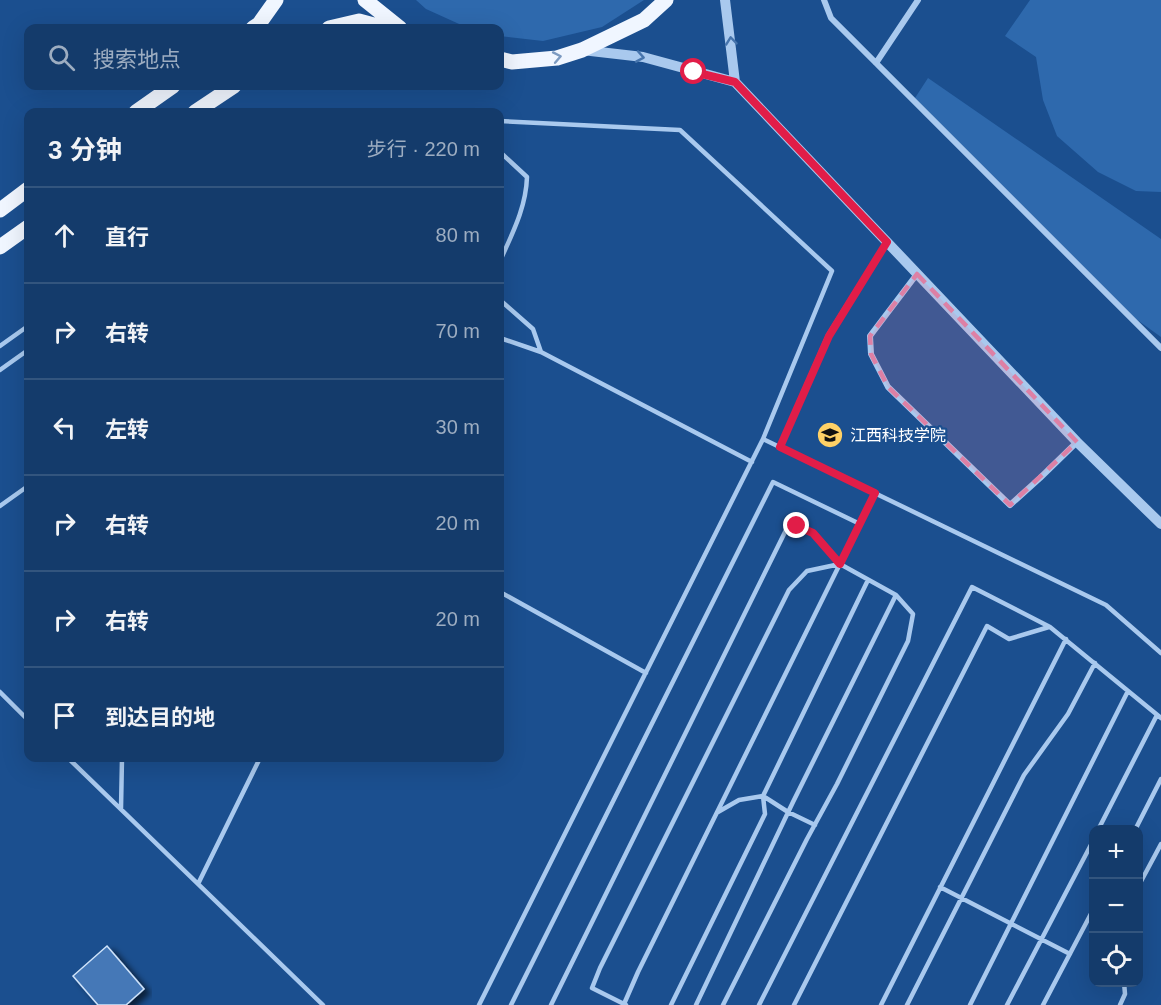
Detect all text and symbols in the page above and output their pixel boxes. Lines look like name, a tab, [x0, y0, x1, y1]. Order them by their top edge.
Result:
search box	[24, 24, 504, 90]
one-way arrow	[725, 36, 738, 45]
icon: search	[45, 41, 78, 74]
text: 搜索地点	[93, 47, 181, 72]
one-way arrow	[634, 50, 644, 63]
one-way arrow	[552, 51, 562, 64]
route start	[680, 58, 706, 84]
text: 3 分钟	[48, 135, 122, 165]
text: 步行 · 220 m	[367, 138, 480, 160]
icon: ahead	[48, 219, 81, 252]
text: 80 m	[436, 224, 480, 246]
text: 直行	[105, 225, 149, 250]
icon: right	[48, 315, 81, 348]
text: 70 m	[436, 320, 480, 342]
text: 右转	[105, 321, 149, 346]
icon: left	[48, 411, 81, 444]
text: 30 m	[436, 416, 480, 438]
text: 左转	[105, 417, 149, 442]
school or university icon: 江西科技学院	[815, 420, 845, 450]
place label: 江西科技学院	[850, 427, 946, 444]
icon: right	[48, 507, 81, 540]
text: 20 m	[436, 512, 480, 534]
route end	[783, 512, 809, 538]
text: 右转	[105, 513, 149, 538]
icon: right	[48, 603, 81, 636]
text: 20 m	[436, 608, 480, 630]
text: 右转	[105, 609, 149, 634]
icon: arrive	[48, 699, 81, 732]
text: 到达目的地	[105, 705, 215, 730]
map controls	[1089, 825, 1143, 987]
button: +	[1089, 825, 1143, 879]
button: −	[1089, 879, 1143, 933]
button: locate	[1089, 933, 1143, 987]

